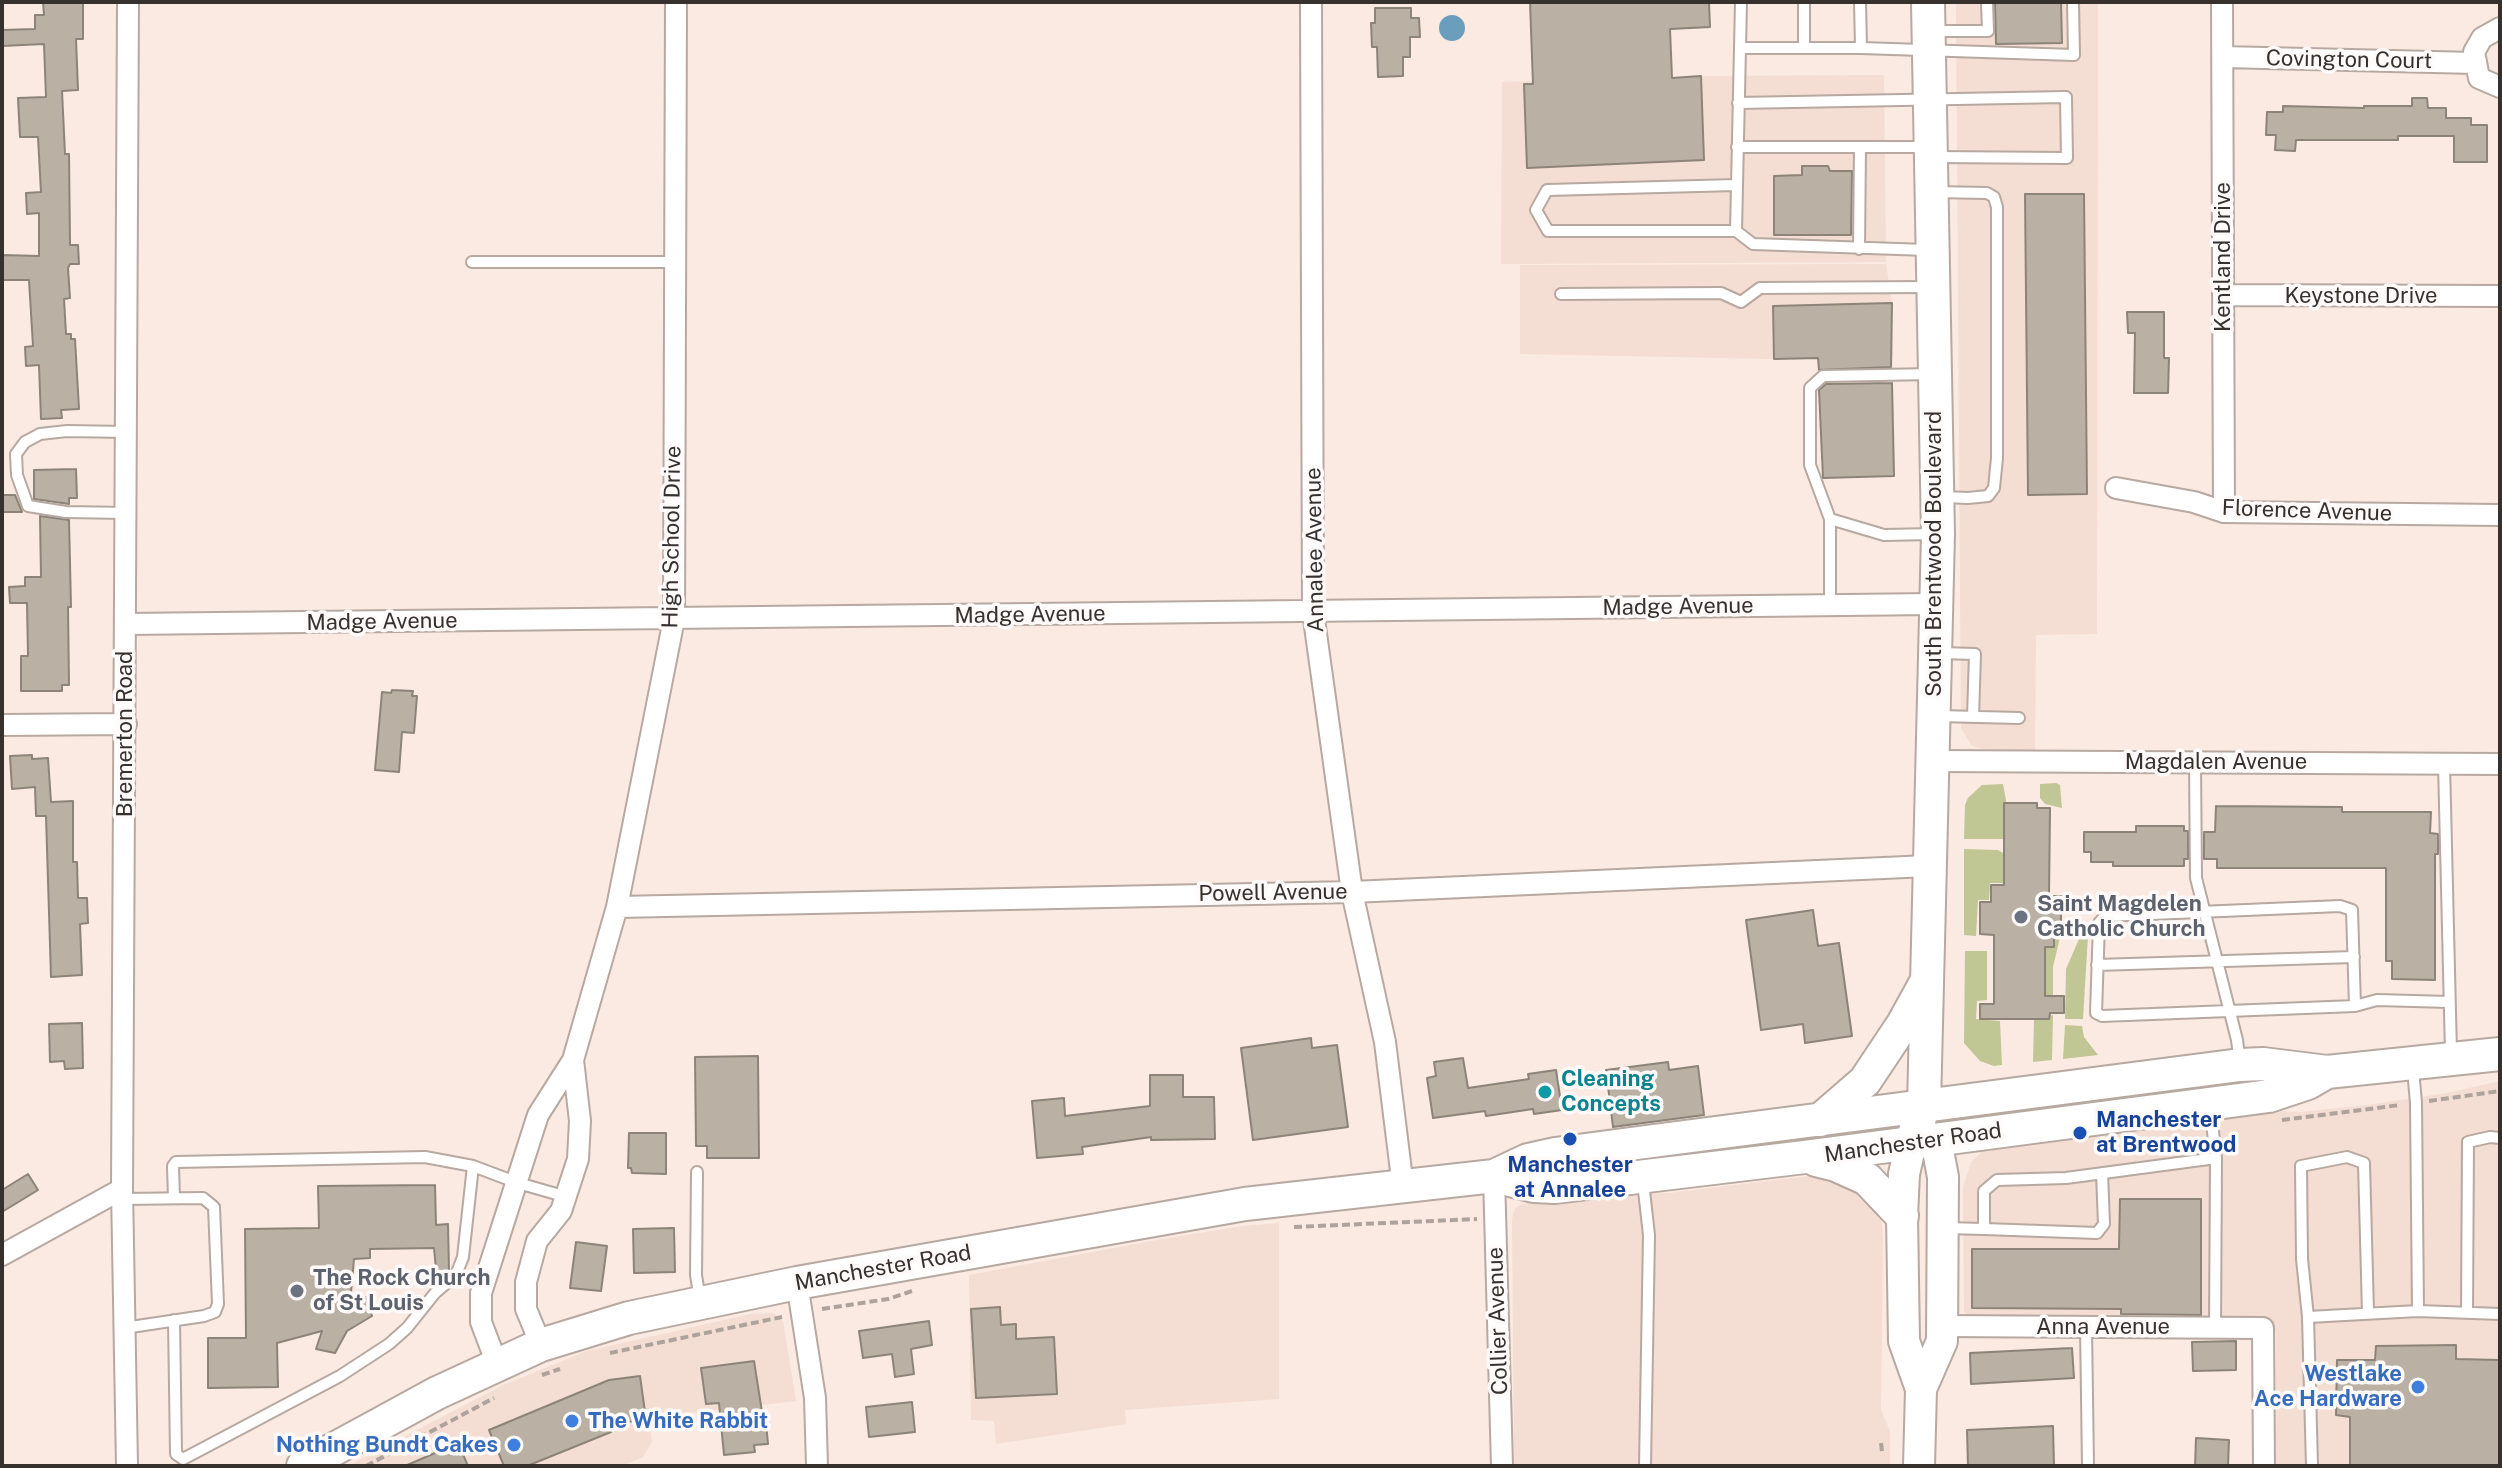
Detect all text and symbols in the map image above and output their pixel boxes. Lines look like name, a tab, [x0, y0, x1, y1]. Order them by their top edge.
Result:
street label: Covington Court	[2266, 45, 2432, 75]
street label: Kentland Drive	[2210, 182, 2236, 332]
street label: Keystone Drive	[2285, 283, 2437, 309]
street label: South Brentwood Boulevard	[1921, 411, 1947, 697]
street label: High School Drive	[657, 445, 687, 629]
street label: Annalee Avenue	[1300, 467, 1330, 633]
street label: Florence Avenue	[2221, 495, 2393, 527]
street label: Madge Avenue	[1602, 592, 1754, 622]
street label: Madge Avenue	[954, 600, 1106, 630]
street label: Madge Avenue	[306, 607, 458, 637]
street label: Bremerton Road	[112, 651, 138, 817]
street label: Magdalen Avenue	[2125, 749, 2307, 775]
street label: Powell Avenue	[1198, 878, 1348, 908]
place label: Saint Magdelen Catholic Church	[2037, 891, 2205, 942]
marker: Saint Magdelen Catholic Church	[2012, 908, 2030, 926]
place label: Cleaning Concepts	[1561, 1066, 1661, 1118]
marker: Cleaning Concepts	[1536, 1083, 1554, 1101]
place label: Manchester at Brentwood	[2096, 1107, 2236, 1158]
street label: Manchester Road	[1823, 1117, 2003, 1169]
marker: Manchester at Brentwood	[2071, 1124, 2089, 1142]
marker: Manchester at Annalee	[1561, 1130, 1579, 1148]
place label: Manchester at Annalee	[1507, 1152, 1633, 1204]
street label: Manchester Road	[793, 1239, 973, 1297]
street label: Collier Avenue	[1482, 1247, 1514, 1395]
place label: The Rock Church of St Louis	[313, 1265, 490, 1316]
marker: The Rock Church of St Louis	[288, 1282, 306, 1300]
street label: Anna Avenue	[2036, 1314, 2170, 1340]
place label: Westlake Ace Hardware	[2254, 1361, 2402, 1412]
marker: Westlake Ace Hardware	[2409, 1378, 2427, 1396]
place label: The White Rabbit	[588, 1408, 768, 1434]
marker: The White Rabbit	[563, 1412, 581, 1430]
place label: Nothing Bundt Cakes	[276, 1432, 498, 1458]
marker: Nothing Bundt Cakes	[505, 1436, 523, 1454]

